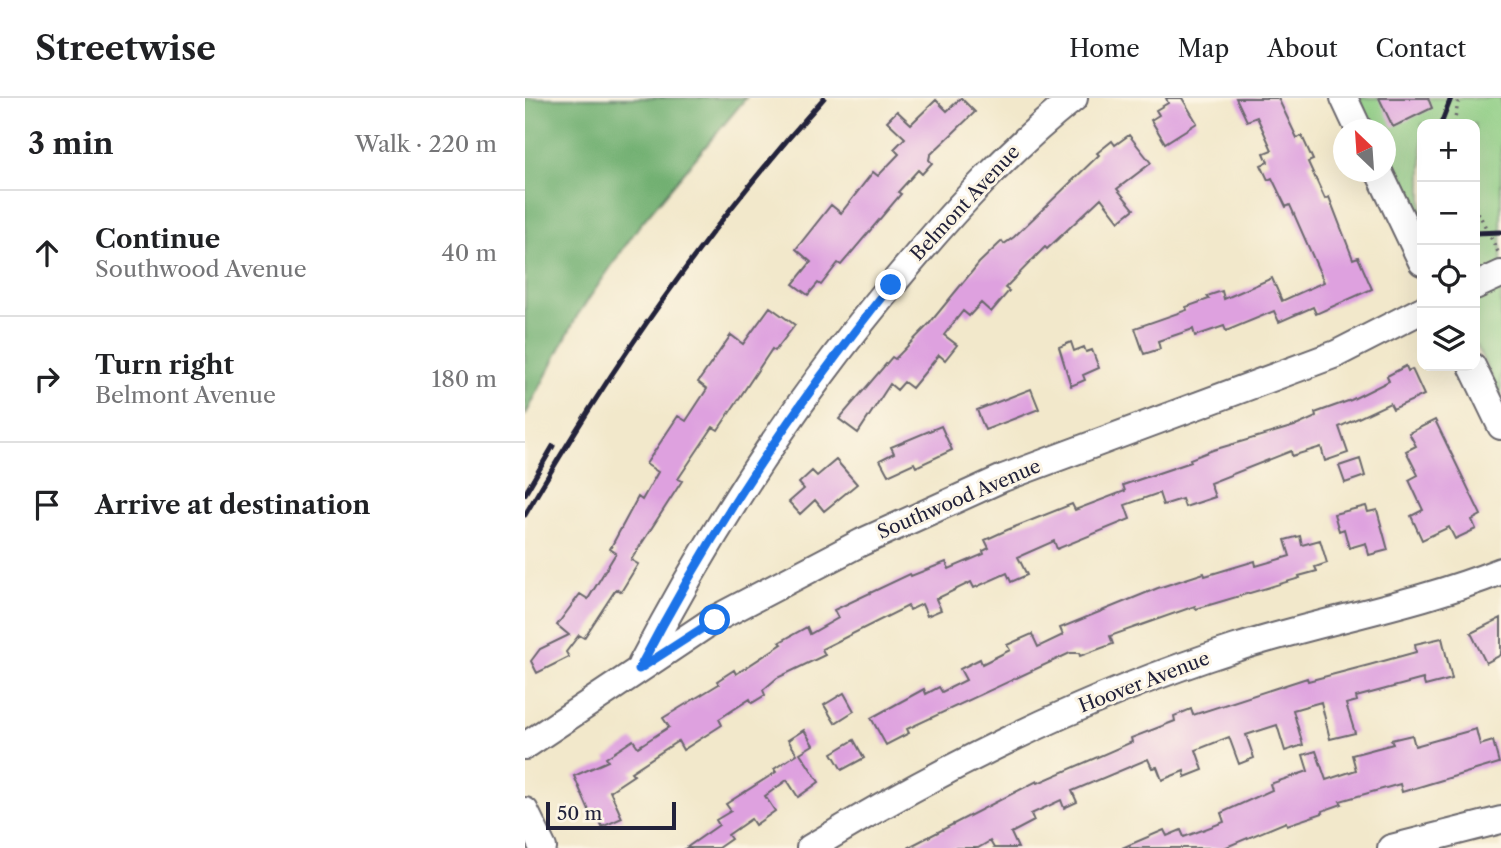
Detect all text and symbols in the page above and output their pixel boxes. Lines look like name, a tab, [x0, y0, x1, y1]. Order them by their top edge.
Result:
text: Streetwise	[35, 28, 216, 69]
text: Home	[1069, 34, 1140, 63]
text: Map	[1178, 34, 1229, 63]
text: About	[1267, 34, 1338, 63]
text: Contact	[1376, 34, 1466, 63]
north arrow	[1333, 119, 1396, 182]
map controls	[1417, 119, 1480, 371]
button: +	[1417, 119, 1480, 182]
text: 3 min	[28, 125, 114, 162]
text: Walk · 220 m	[355, 130, 497, 158]
street label: Belmont Avenue	[906, 141, 1024, 265]
button: −	[1417, 182, 1480, 245]
text: Continue	[95, 223, 220, 255]
icon: ahead	[28, 234, 66, 272]
text: 40 m	[442, 239, 497, 267]
button: locate	[1417, 245, 1480, 308]
text: Southwood Avenue	[95, 255, 307, 283]
route end	[875, 269, 906, 300]
button: layers	[1417, 308, 1480, 371]
text: Turn right	[95, 349, 234, 381]
icon: right	[28, 360, 66, 398]
text: 180 m	[432, 365, 497, 393]
text: Belmont Avenue	[95, 381, 276, 409]
street label: Southwood Avenue	[874, 454, 1044, 544]
icon: arrive	[28, 486, 66, 524]
text: Arrive at destination	[95, 489, 370, 521]
route start	[699, 604, 730, 635]
street label: Hoover Avenue	[1075, 646, 1213, 718]
scale bar	[546, 799, 675, 831]
text: 50 m	[557, 802, 602, 825]

